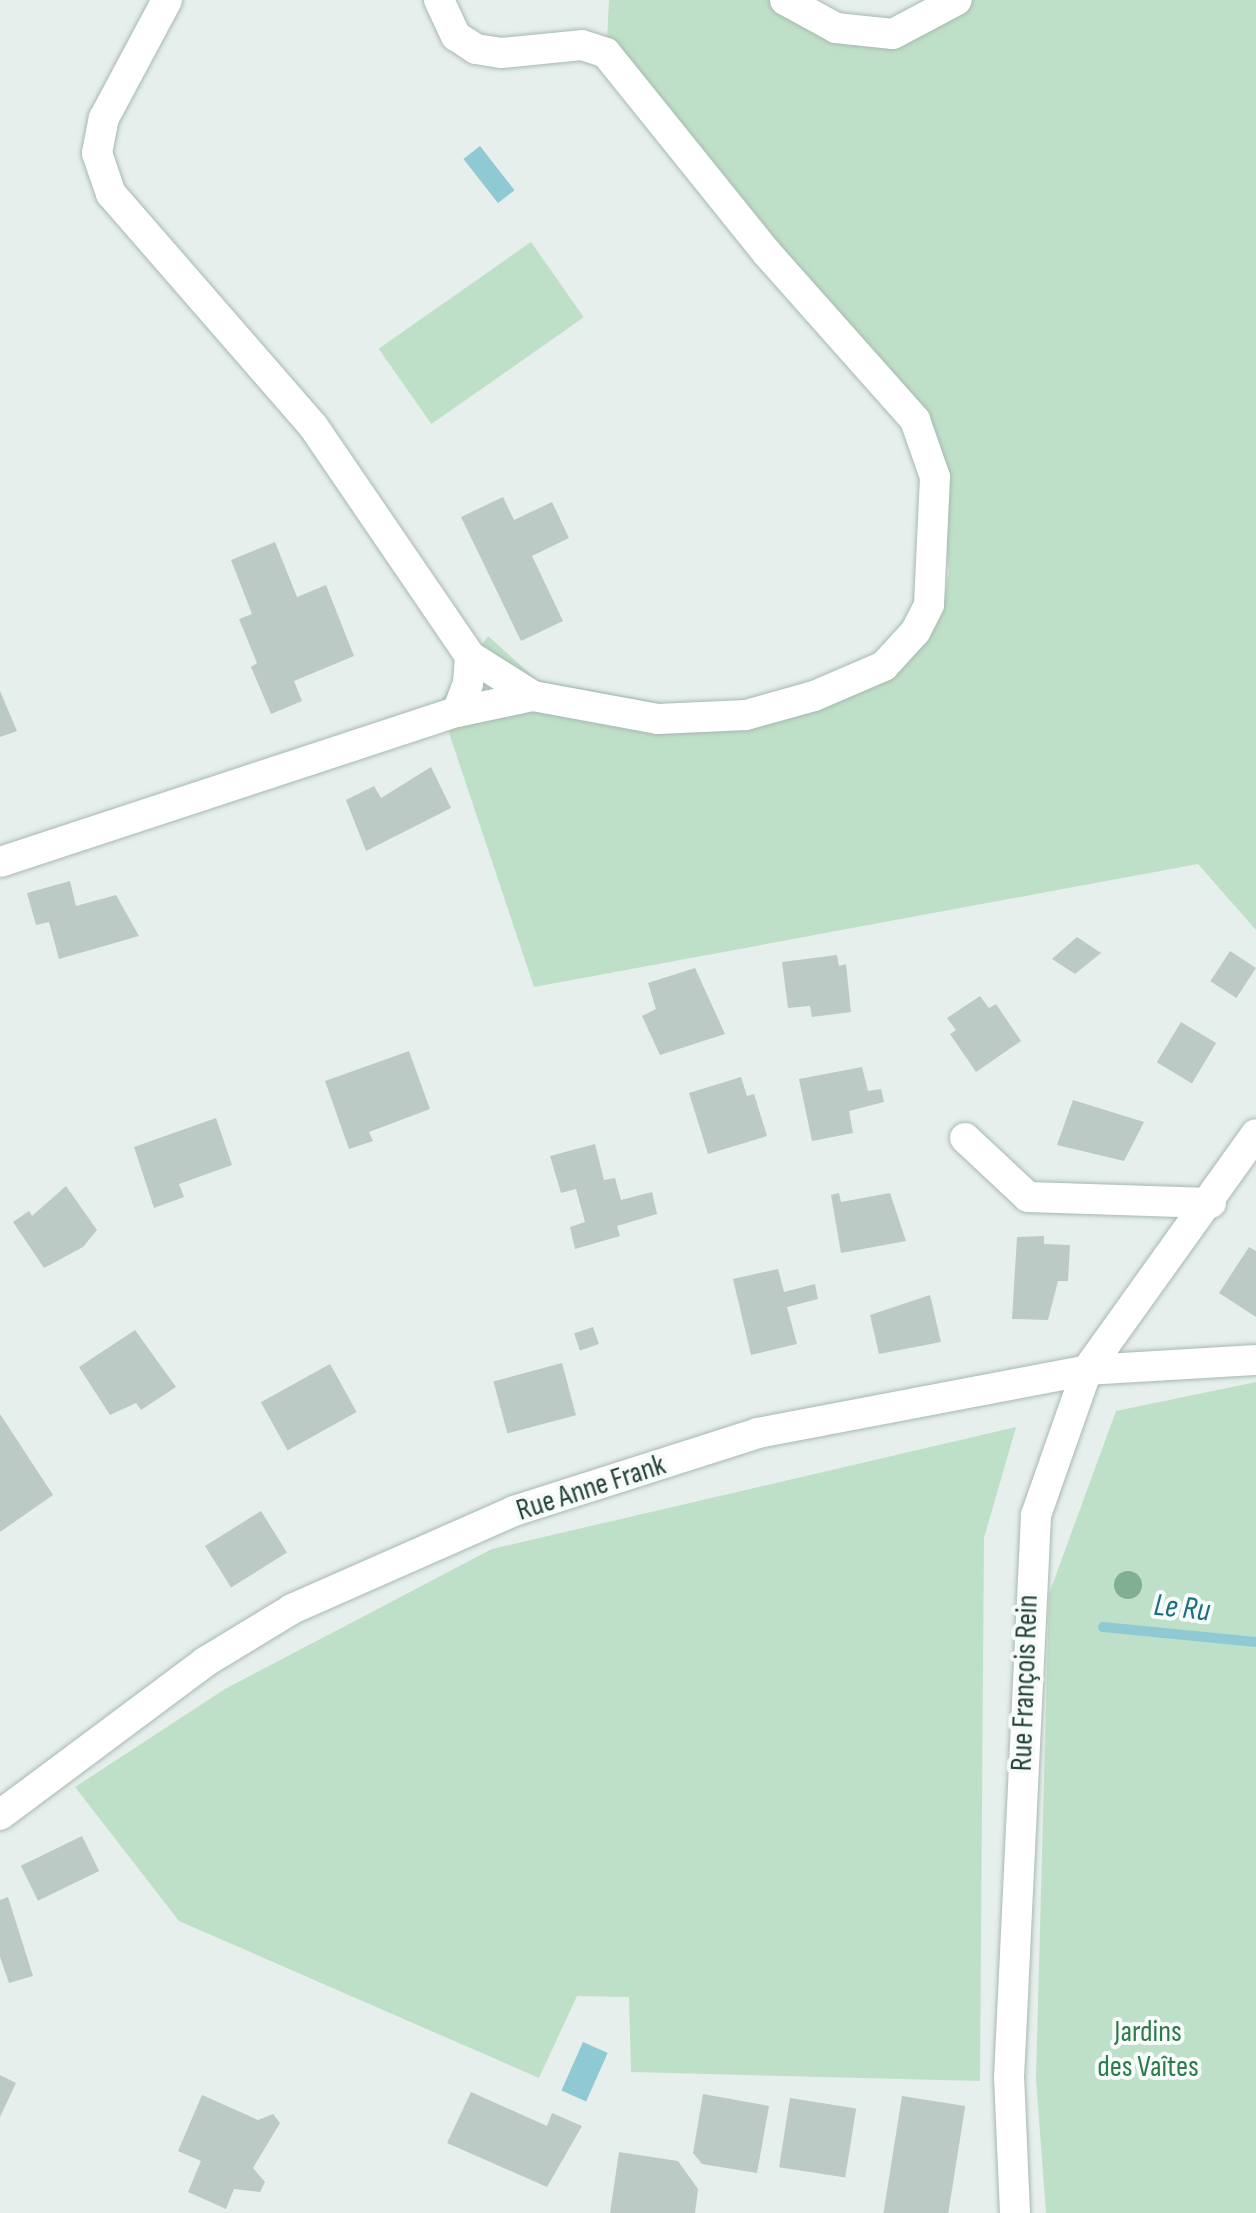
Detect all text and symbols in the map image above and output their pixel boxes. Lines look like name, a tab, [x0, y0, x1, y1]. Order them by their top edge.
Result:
street label: Rue Anne Frank	[512, 1447, 670, 1529]
water label: Le Ru	[1152, 1587, 1212, 1631]
street label: Rue François Rein	[1004, 1594, 1046, 1772]
park label: Jardins des Vaîtes	[1097, 2014, 1199, 2084]

